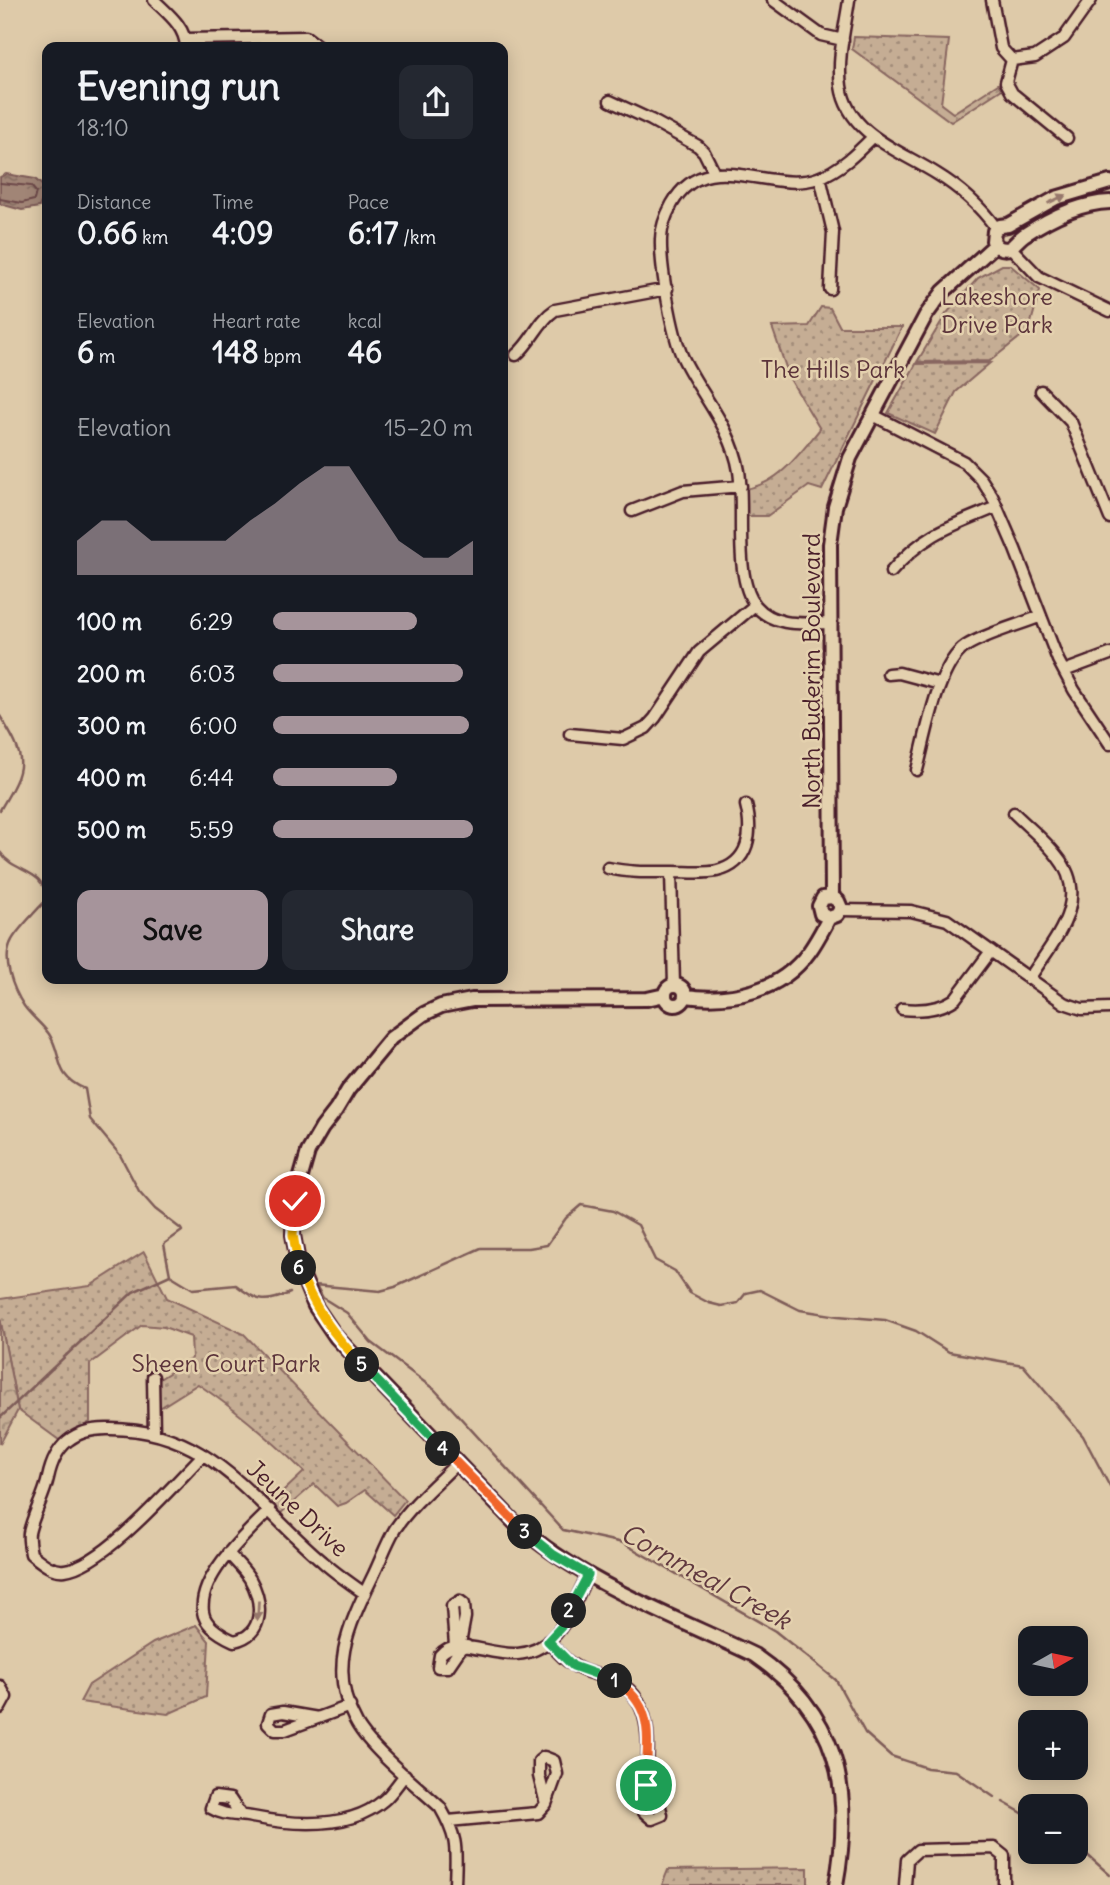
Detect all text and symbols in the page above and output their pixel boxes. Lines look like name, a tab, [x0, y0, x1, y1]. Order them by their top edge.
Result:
text: Evening run	[77, 63, 280, 110]
button: share	[399, 65, 473, 139]
text: 18:10	[77, 113, 129, 142]
text: Distance	[77, 190, 151, 214]
text: Time	[212, 190, 253, 214]
text: Pace	[348, 190, 389, 214]
one-way arrow	[1047, 193, 1067, 205]
text: 0.66	[77, 214, 138, 252]
text: 4:09	[212, 214, 273, 252]
text: 6:17	[348, 214, 398, 252]
text: km	[138, 225, 168, 249]
text: /km	[398, 225, 436, 249]
park label: Lakeshore Drive Park	[941, 281, 1053, 339]
text: Elevation	[77, 309, 155, 333]
text: Heart rate	[212, 309, 300, 333]
text: kcal	[348, 309, 382, 333]
text: 6	[77, 333, 94, 371]
text: 148	[212, 333, 259, 371]
text: 46	[348, 333, 382, 371]
text: m	[94, 344, 116, 368]
text: bpm	[259, 344, 301, 368]
park label: The Hills Park	[761, 354, 905, 384]
text: Elevation	[77, 413, 171, 442]
text: 15–20 m	[384, 413, 473, 442]
street label: North Buderim Boulevard	[796, 533, 826, 809]
text: 100 m	[77, 607, 142, 636]
text: 6:29	[189, 607, 233, 636]
text: 200 m	[77, 659, 146, 688]
text: 6:03	[189, 659, 236, 688]
text: 300 m	[77, 711, 146, 740]
text: 6:00	[189, 711, 238, 740]
text: 400 m	[77, 763, 146, 792]
text: 6:44	[189, 763, 234, 792]
text: 500 m	[77, 815, 146, 844]
text: 5:59	[189, 815, 234, 844]
button: Save	[77, 890, 268, 970]
button: Share	[282, 890, 473, 970]
pin	[265, 1171, 325, 1231]
icon: check	[276, 1182, 314, 1220]
pin: 6	[282, 1250, 316, 1286]
text: 6	[293, 1255, 304, 1279]
park label: Sheen Court Park	[132, 1348, 320, 1378]
pin: 5	[344, 1348, 380, 1382]
text: 5	[356, 1352, 367, 1376]
pin: 4	[426, 1432, 460, 1466]
text: 4	[437, 1436, 448, 1460]
street label: Jeune Drive	[241, 1453, 355, 1563]
pin: 3	[508, 1514, 542, 1550]
water label: Cornmeal Creek	[615, 1516, 798, 1637]
text: 3	[519, 1519, 530, 1543]
pin: 2	[552, 1594, 586, 1628]
text: 2	[563, 1598, 574, 1622]
one-way arrow	[252, 1601, 263, 1623]
north arrow	[1018, 1626, 1088, 1696]
map controls	[1018, 1626, 1088, 1864]
pin: 1	[598, 1664, 632, 1698]
text: 1	[611, 1668, 618, 1692]
button: +	[1018, 1710, 1088, 1780]
pin	[616, 1755, 676, 1815]
icon: arrive	[627, 1766, 665, 1804]
button: −	[1018, 1794, 1088, 1864]

